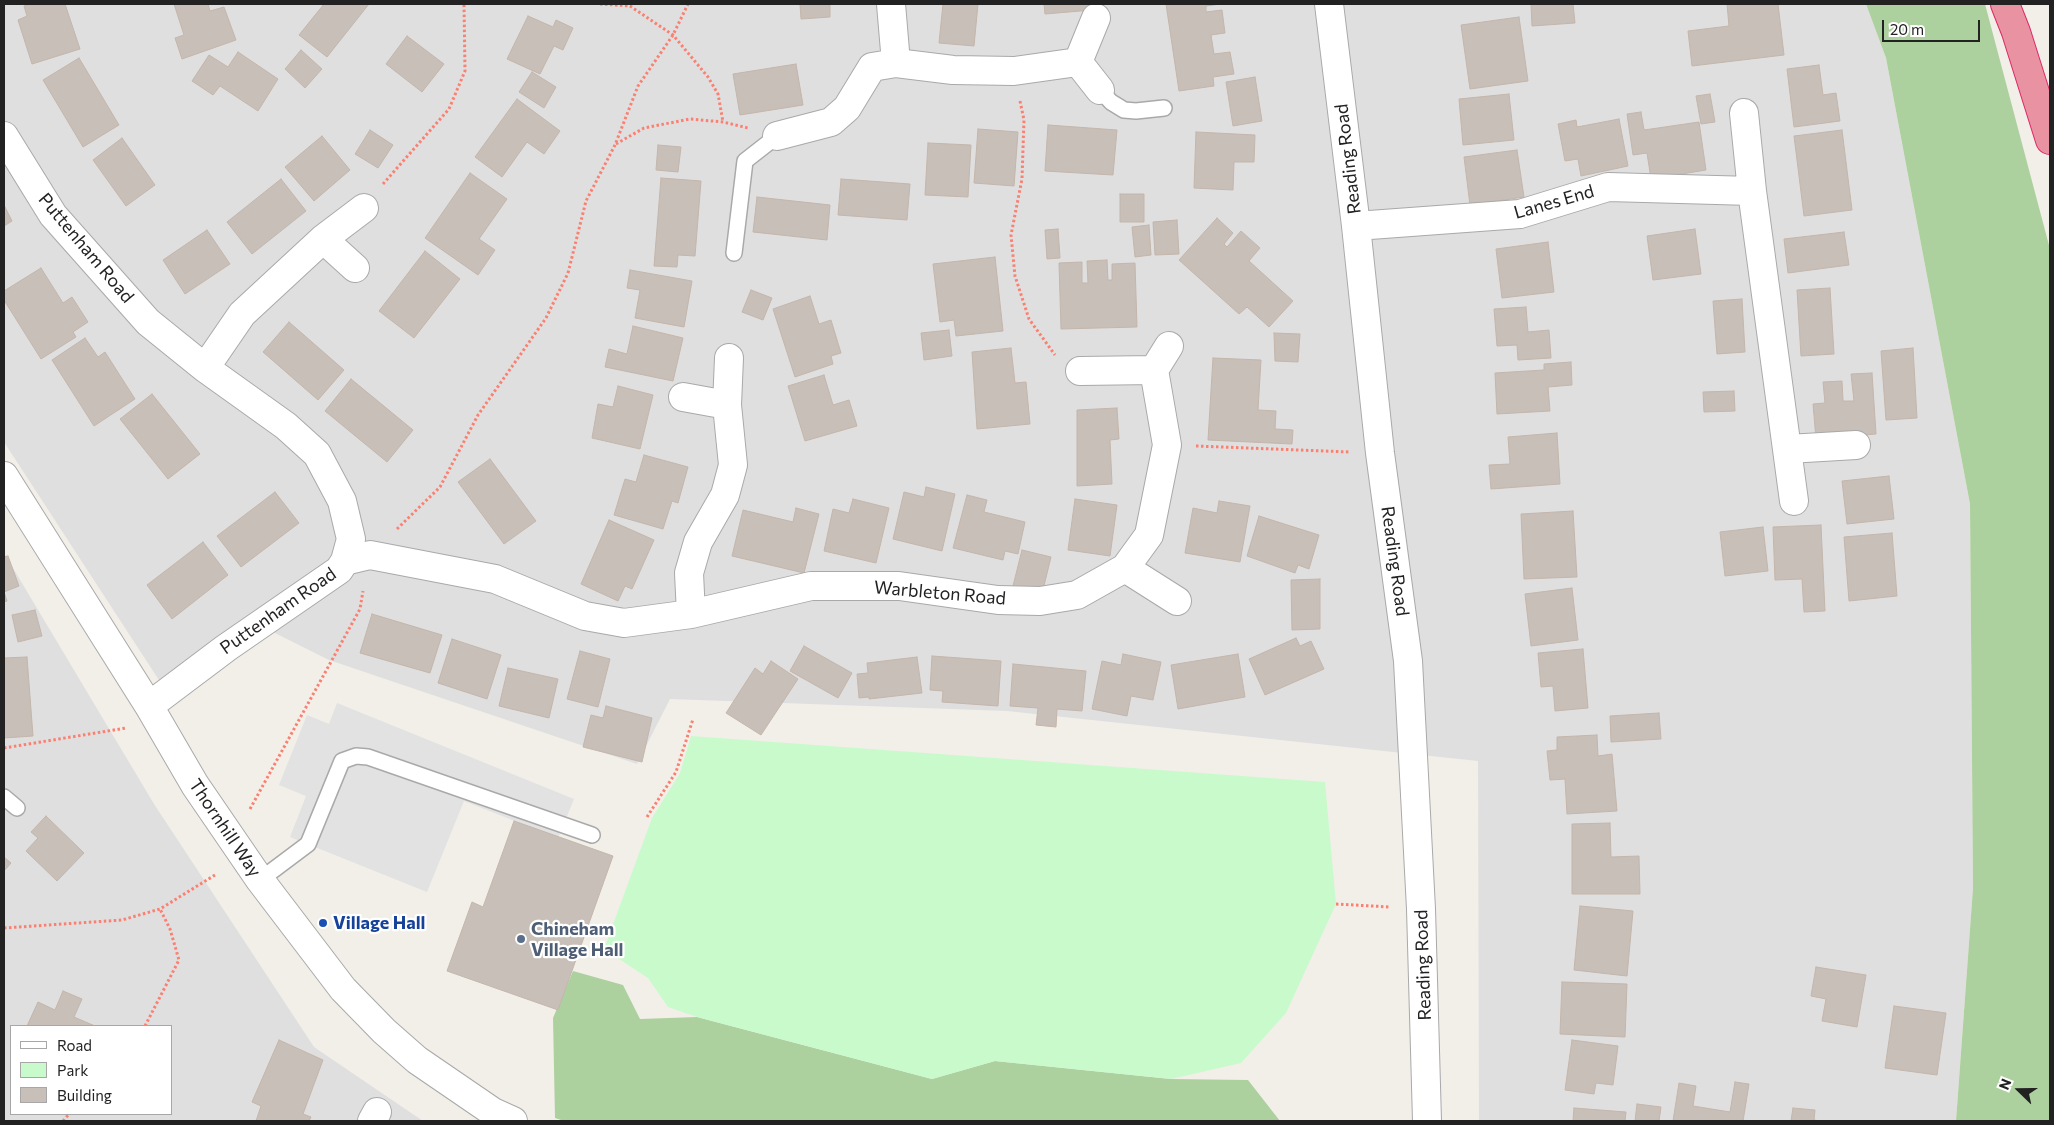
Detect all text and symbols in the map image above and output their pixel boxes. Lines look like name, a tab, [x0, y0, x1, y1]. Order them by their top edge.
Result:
scale bar	[1884, 10, 1982, 42]
text: 20 m	[1890, 20, 1924, 38]
street label: Reading Road	[1331, 103, 1365, 215]
street label: Lanes End	[1511, 180, 1597, 224]
street label: Puttenham Road	[34, 189, 138, 307]
street label: Reading Road	[1377, 505, 1413, 617]
street label: Puttenham Road	[216, 563, 340, 659]
street label: Warbleton Road	[873, 576, 1007, 610]
street label: Thornhill Way	[184, 775, 266, 881]
street label: Reading Road	[1410, 909, 1436, 1021]
place label: Village Hall	[333, 912, 426, 934]
marker: Village Hall	[317, 917, 329, 929]
place label: Chineham Village Hall	[531, 918, 624, 961]
marker: Chineham Village Hall	[515, 933, 527, 945]
legend	[10, 1025, 172, 1115]
text: Road	[57, 1036, 92, 1054]
text: Park	[57, 1061, 88, 1079]
north arrow	[1994, 1065, 2044, 1115]
text: N	[1995, 1076, 2014, 1092]
text: Building	[57, 1086, 112, 1104]

